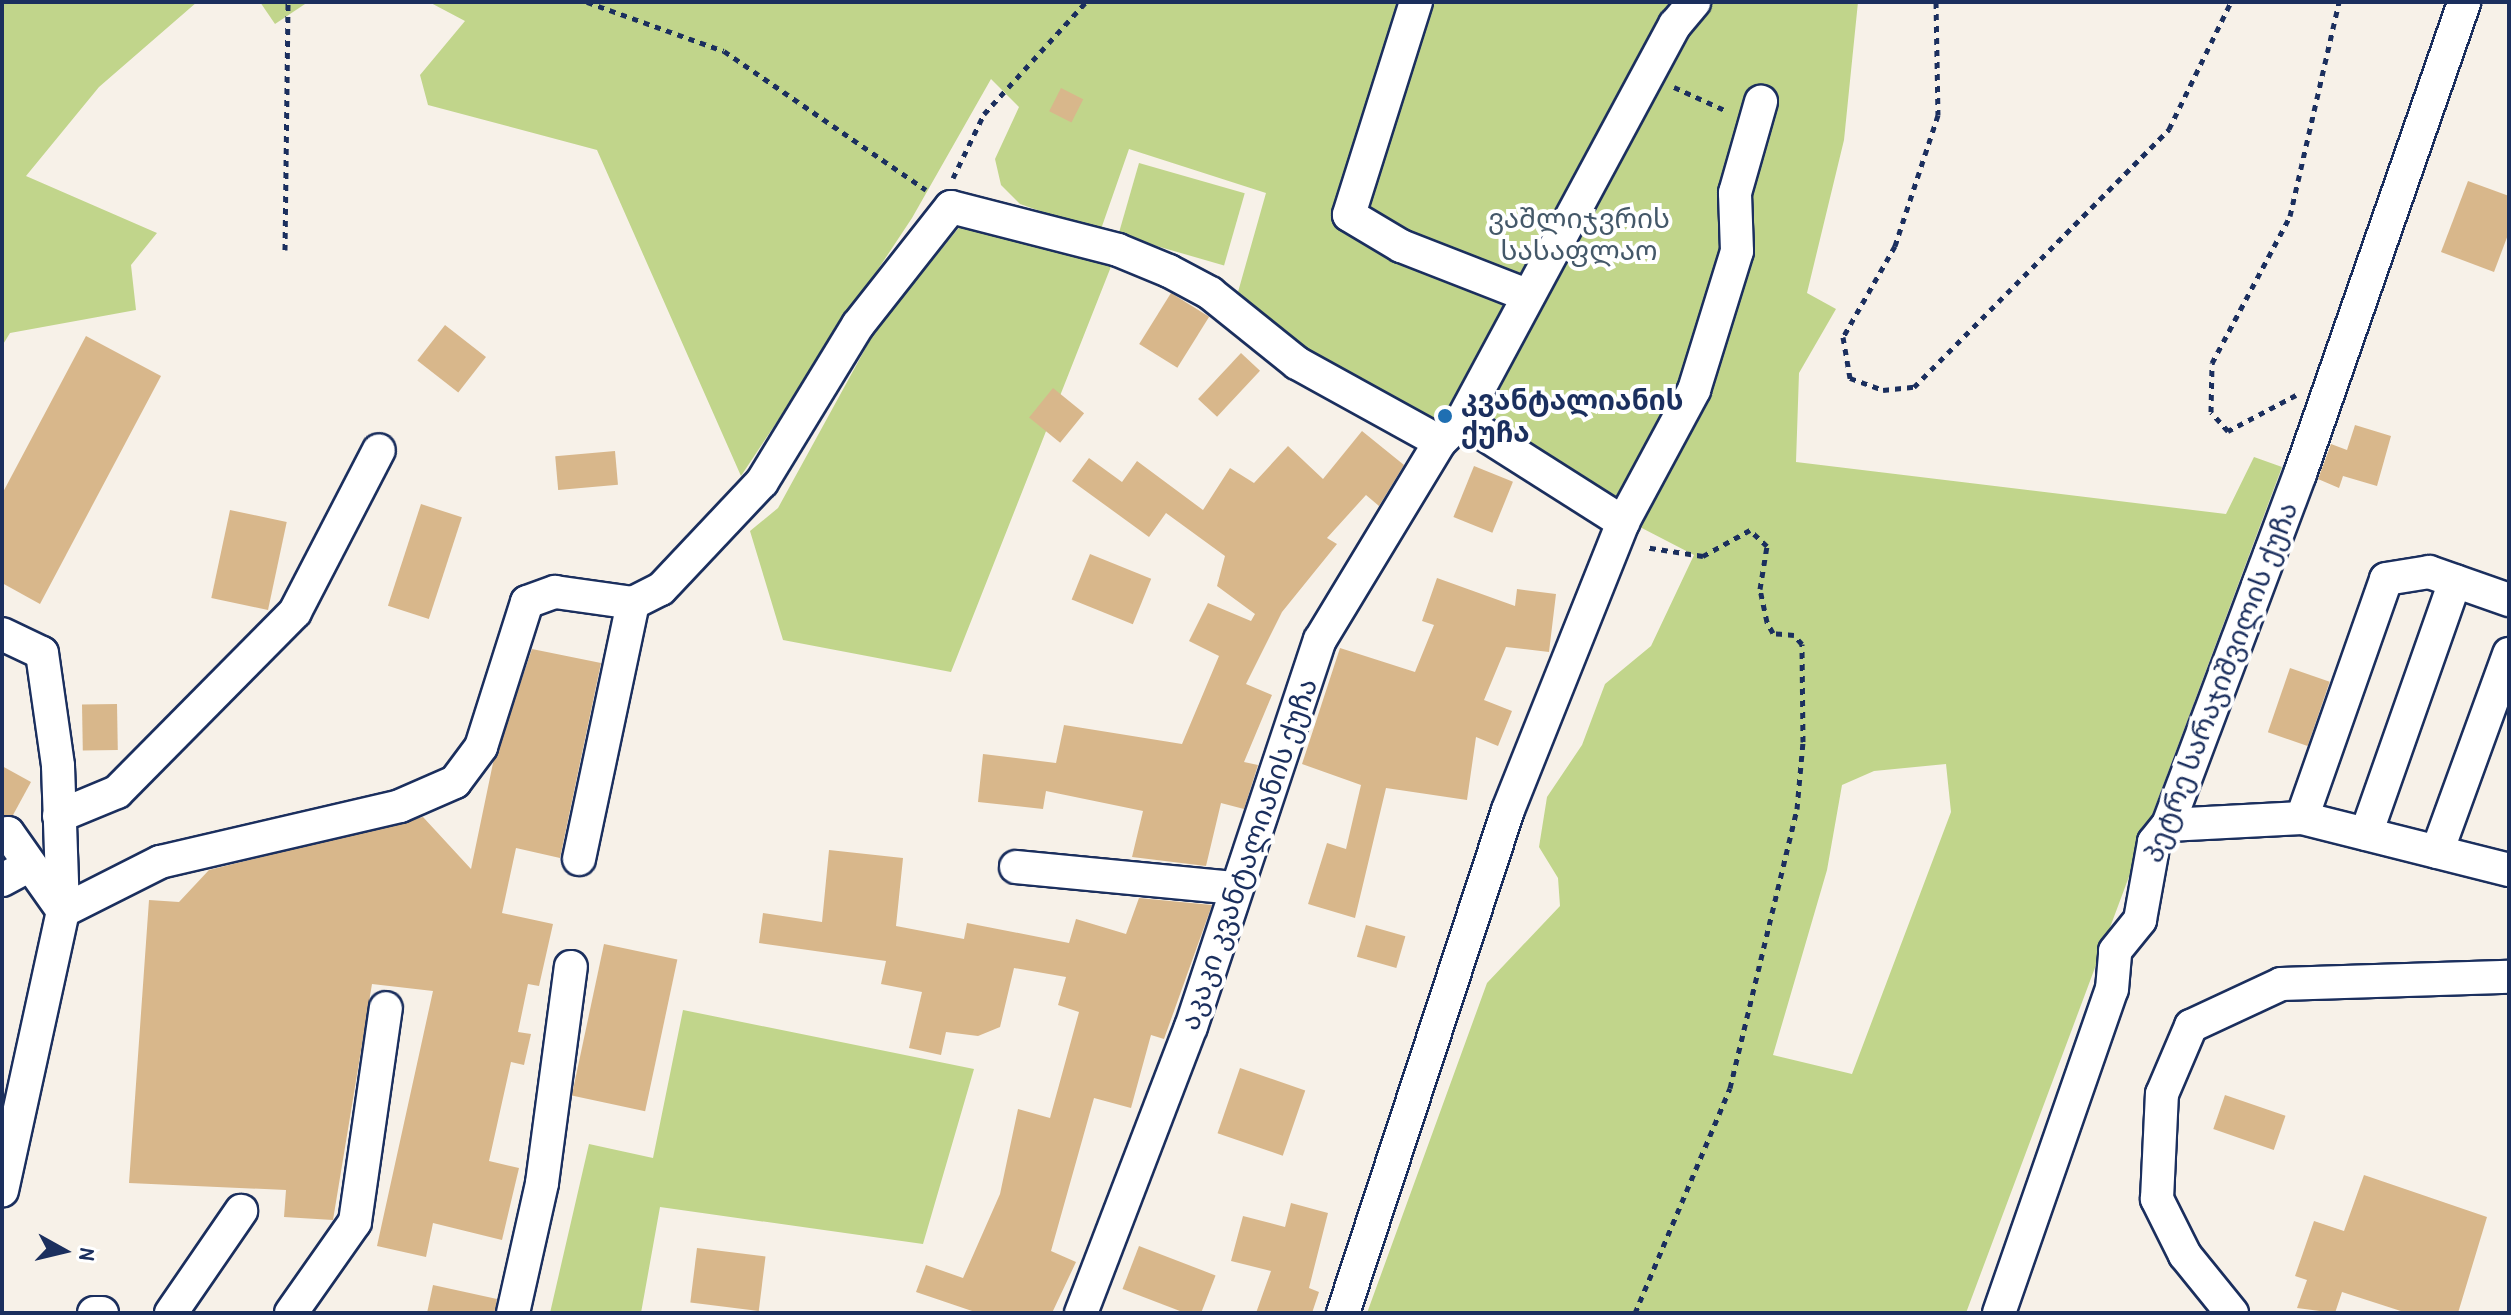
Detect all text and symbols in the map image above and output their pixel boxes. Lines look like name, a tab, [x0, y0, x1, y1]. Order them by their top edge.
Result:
park label: ვაშლიჯვრის სასაფლაო	[1488, 201, 1670, 267]
place label: კვანტალიანის ქუჩა	[1461, 383, 1683, 449]
marker: კვანტალიანის ქუჩა	[1436, 407, 1454, 425]
street label: პეტრე სარაჯიშვილის ქუჩა	[2136, 497, 2304, 867]
street label: აკაკი კვანტალიანის ქუჩა	[1172, 674, 1324, 1034]
north arrow	[24, 1211, 104, 1291]
text: N	[72, 1246, 103, 1262]

